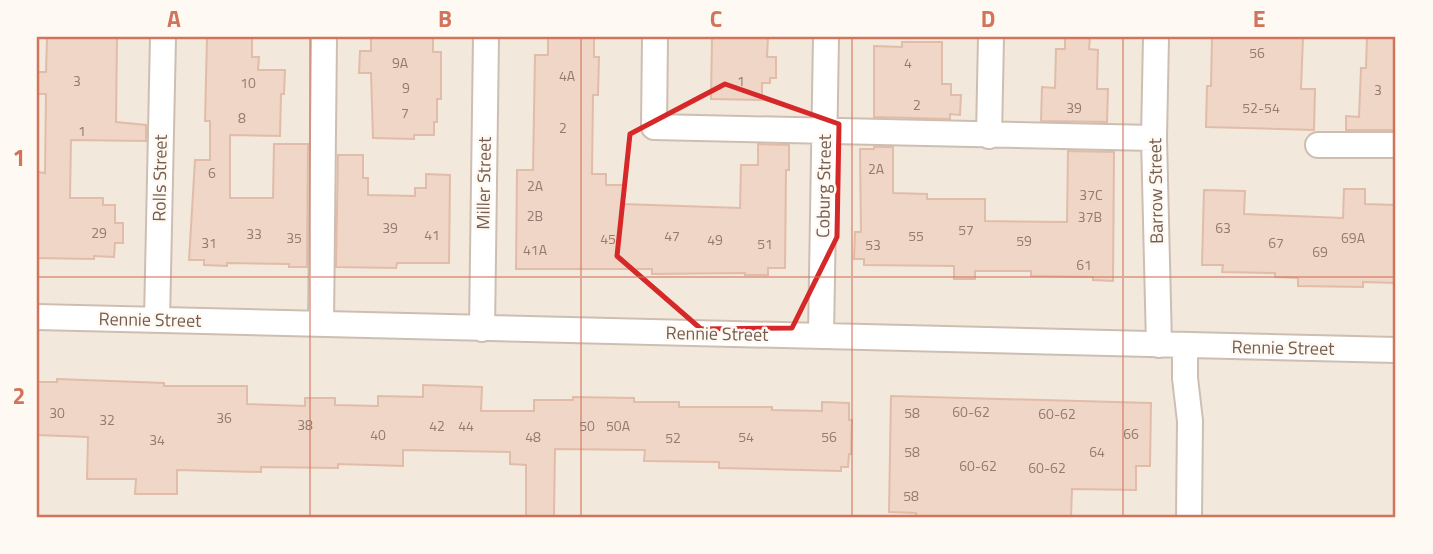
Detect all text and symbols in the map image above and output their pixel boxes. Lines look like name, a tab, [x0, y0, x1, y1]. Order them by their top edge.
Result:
text: A	[167, 1, 181, 36]
text: B	[438, 1, 452, 36]
text: C	[710, 1, 722, 36]
text: D	[981, 1, 995, 36]
text: E	[1253, 1, 1265, 36]
house number: 56	[1249, 42, 1265, 63]
house number: 9A	[392, 52, 409, 73]
house number: 4	[904, 52, 912, 73]
house number: 4A	[559, 65, 576, 86]
house number: 3	[73, 70, 81, 91]
house number: 1	[737, 70, 745, 91]
house number: 10	[240, 72, 256, 93]
house number: 9	[402, 77, 410, 98]
house number: 3	[1374, 79, 1382, 100]
house number: 2	[913, 94, 921, 115]
house number: 39	[1066, 97, 1082, 118]
house number: 52-54	[1242, 97, 1280, 118]
house number: 7	[401, 102, 409, 123]
house number: 8	[238, 107, 246, 128]
house number: 2	[559, 117, 567, 138]
house number: 1	[78, 120, 86, 141]
street label: Rolls Street	[145, 133, 174, 222]
street label: Coburg Street	[809, 133, 838, 238]
street label: Miller Street	[469, 136, 498, 230]
street label: Barrow Street	[1141, 137, 1170, 244]
text: 1	[13, 140, 25, 175]
house number: 2A	[868, 158, 885, 179]
house number: 6	[208, 162, 216, 183]
house number: 2A	[527, 175, 544, 196]
house number: 37C	[1079, 184, 1103, 205]
house number: 2B	[527, 205, 543, 226]
house number: 37B	[1078, 206, 1102, 227]
house number: 39	[382, 217, 398, 238]
house number: 63	[1215, 217, 1231, 238]
house number: 57	[958, 219, 974, 240]
house number: 29	[91, 222, 107, 243]
house number: 33	[246, 223, 262, 244]
house number: 41	[424, 224, 440, 245]
house number: 47	[664, 225, 680, 246]
house number: 55	[908, 225, 924, 246]
house number: 35	[286, 227, 302, 248]
house number: 69A	[1341, 227, 1366, 248]
house number: 45	[600, 228, 616, 249]
house number: 49	[707, 229, 723, 250]
house number: 59	[1016, 230, 1032, 251]
house number: 31	[201, 232, 217, 253]
house number: 67	[1268, 232, 1284, 253]
house number: 51	[757, 233, 773, 254]
house number: 53	[865, 234, 881, 255]
house number: 41A	[523, 239, 548, 260]
house number: 69	[1312, 241, 1328, 262]
house number: 61	[1076, 254, 1092, 275]
street label: Rennie Street	[98, 305, 202, 334]
street label: Rennie Street	[665, 319, 769, 348]
street label: Rennie Street	[1231, 333, 1335, 362]
text: 2	[13, 378, 25, 413]
house number: 60-62	[952, 401, 990, 422]
house number: 30	[49, 402, 65, 423]
house number: 58	[904, 402, 920, 423]
house number: 60-62	[1038, 403, 1076, 424]
house number: 36	[216, 407, 232, 428]
house number: 32	[99, 409, 115, 430]
house number: 38	[297, 414, 313, 435]
house number: 42	[429, 415, 445, 436]
house number: 44	[458, 415, 474, 436]
house number: 50	[579, 415, 595, 436]
house number: 50A	[606, 415, 631, 436]
house number: 66	[1123, 423, 1139, 444]
house number: 40	[370, 424, 386, 445]
house number: 48	[525, 426, 541, 447]
house number: 54	[738, 426, 754, 447]
house number: 56	[821, 426, 837, 447]
house number: 52	[665, 427, 681, 448]
house number: 34	[149, 429, 165, 450]
house number: 58	[904, 441, 920, 462]
house number: 64	[1089, 441, 1105, 462]
house number: 60-62	[959, 455, 997, 476]
house number: 60-62	[1028, 457, 1066, 478]
house number: 58	[903, 485, 919, 506]

